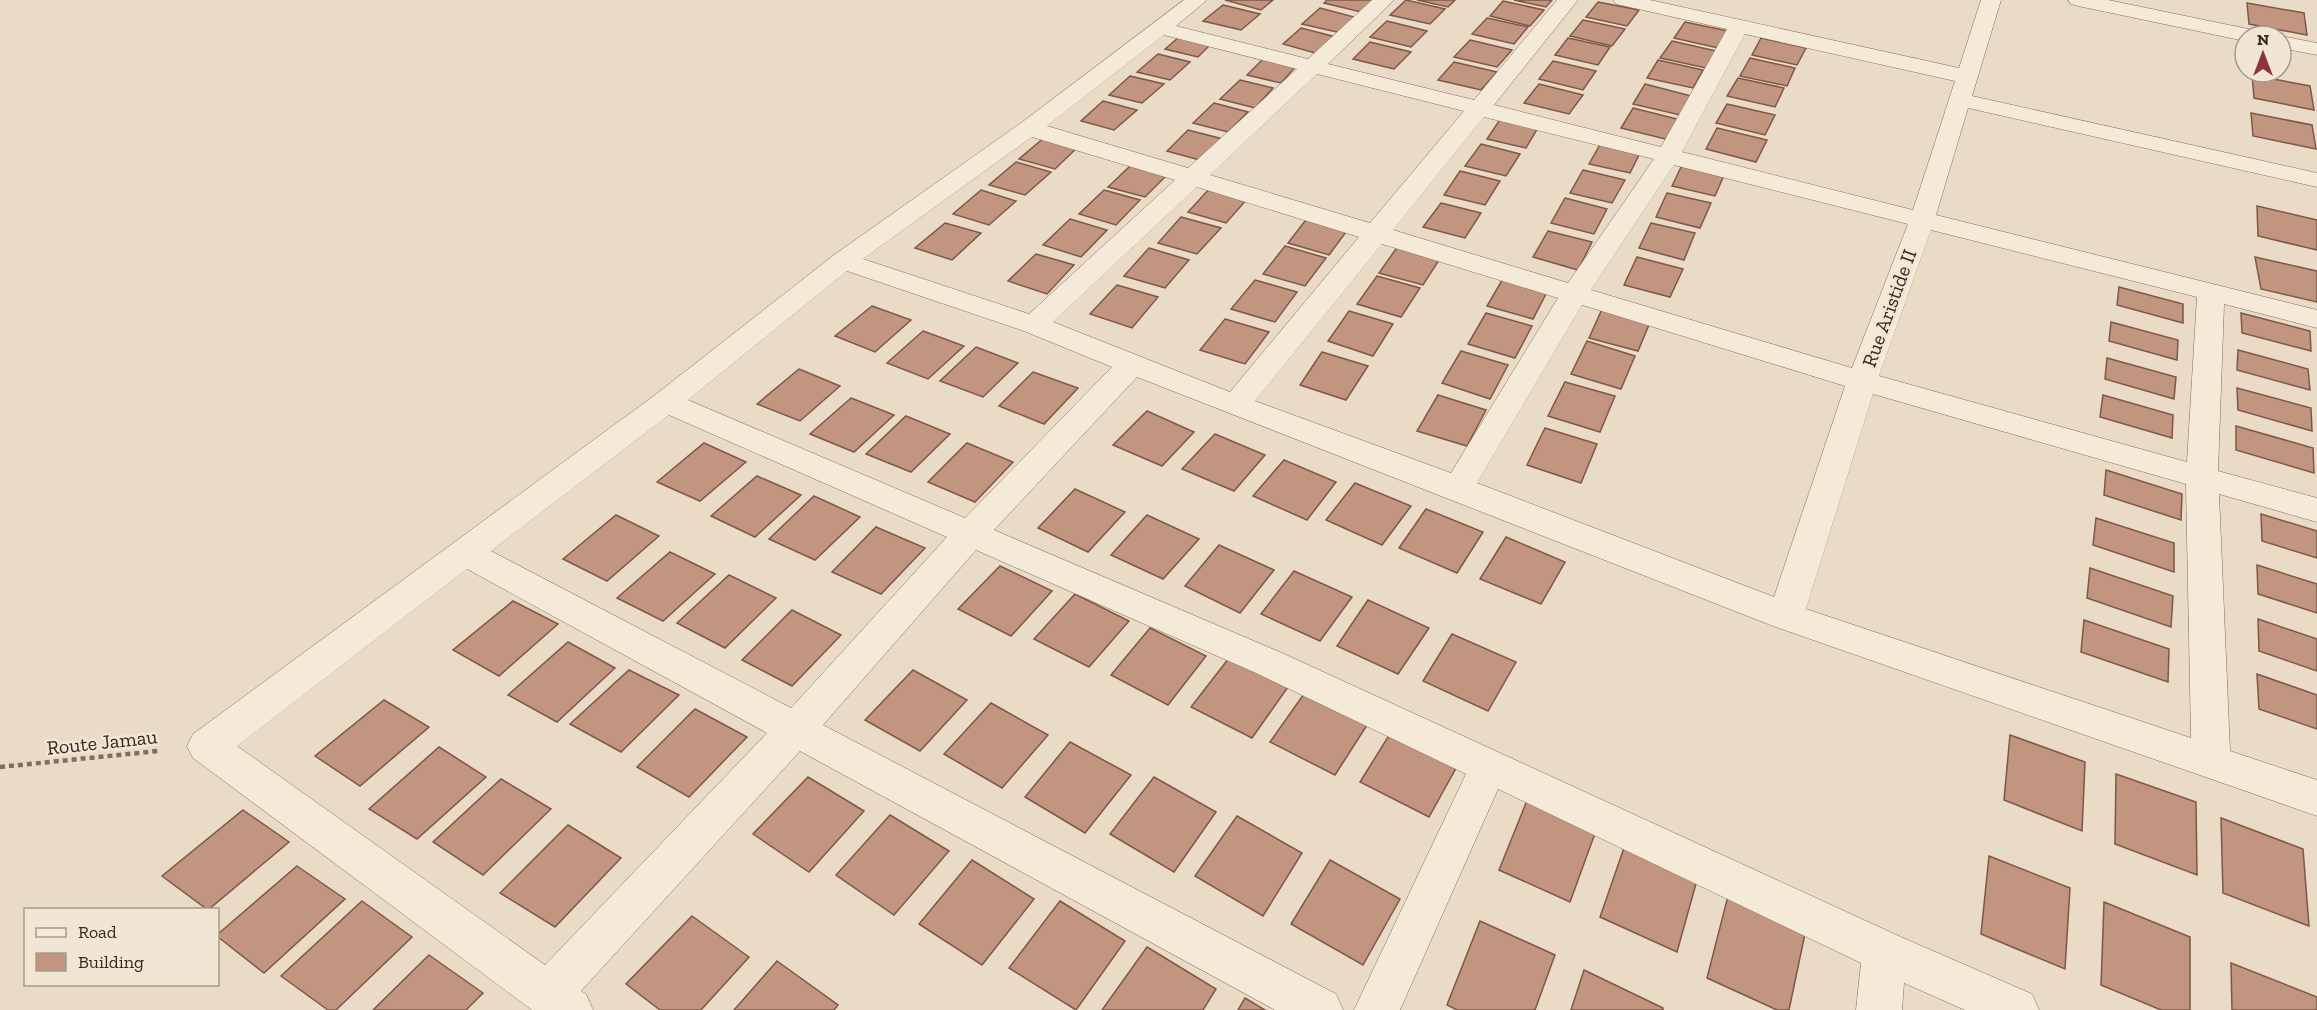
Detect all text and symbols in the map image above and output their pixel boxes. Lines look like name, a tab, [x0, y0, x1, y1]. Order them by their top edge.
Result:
north arrow	[2233, 24, 2293, 84]
text: N	[2257, 30, 2269, 49]
street label: Rue Aristide II	[1857, 246, 1921, 370]
street label: Route Jamau	[46, 724, 158, 760]
legend	[24, 908, 219, 986]
text: Road	[78, 921, 117, 943]
text: Building	[78, 951, 144, 973]

